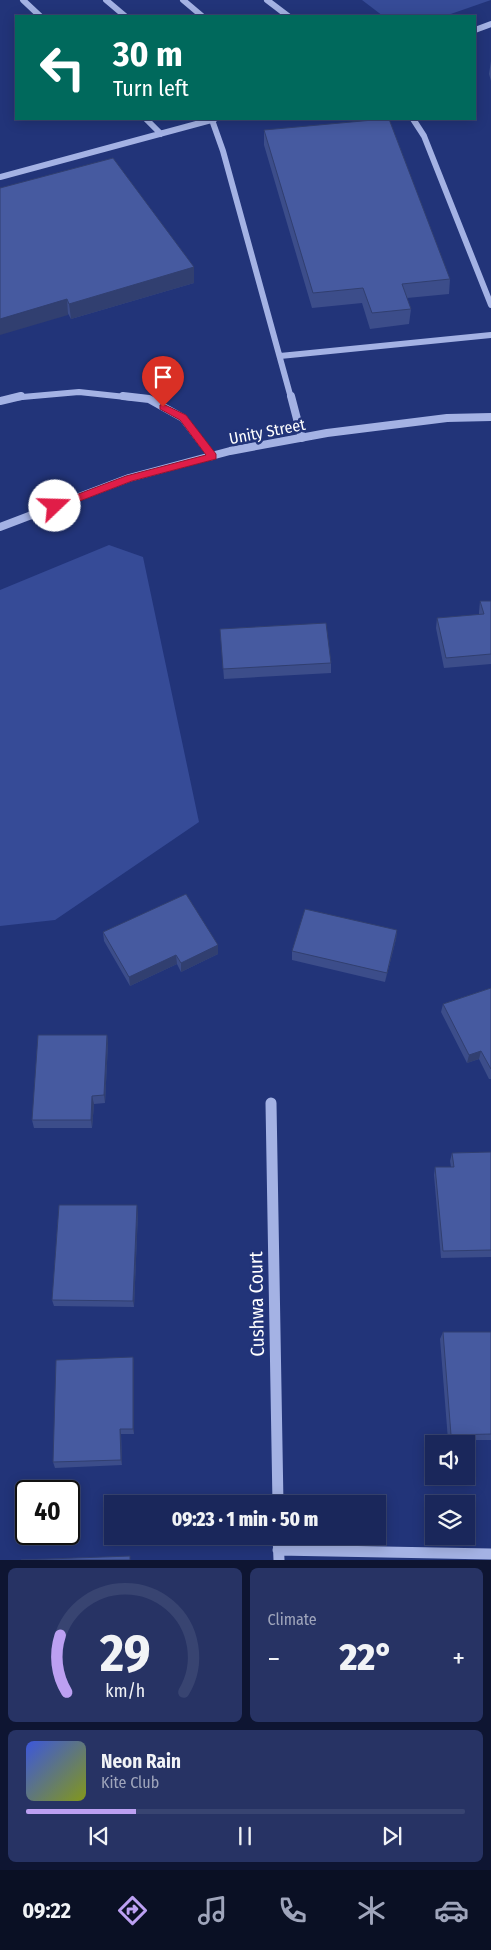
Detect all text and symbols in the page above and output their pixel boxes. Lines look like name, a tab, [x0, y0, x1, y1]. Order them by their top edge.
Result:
text: 30 m	[113, 33, 183, 75]
icon: left	[30, 35, 95, 100]
text: Turn left	[113, 75, 189, 102]
pin	[142, 356, 184, 407]
icon: arrive	[149, 363, 177, 391]
street label: Unity Street	[227, 415, 308, 448]
position arrow	[28, 479, 80, 531]
street label: Cushwa Court	[244, 1250, 269, 1357]
map controls	[425, 1435, 475, 1545]
button: sound	[425, 1435, 475, 1485]
speed limit sign: 40	[15, 1480, 80, 1545]
button: layers	[425, 1495, 475, 1545]
text: 09:23 · 1 min · 50 m	[172, 1508, 318, 1531]
text: Climate	[268, 1610, 317, 1629]
text: 29	[98, 1622, 150, 1685]
text: 22°	[339, 1634, 393, 1680]
text: −	[268, 1642, 280, 1675]
text: +	[452, 1642, 465, 1675]
text: km/h	[105, 1680, 145, 1702]
text: Neon Rain	[101, 1750, 181, 1773]
text: Kite Club	[101, 1773, 159, 1792]
icon: previous	[85, 1822, 113, 1850]
icon: pause	[231, 1822, 259, 1850]
icon: next	[378, 1822, 406, 1850]
icon: directions	[115, 1893, 150, 1928]
icon: music	[195, 1893, 230, 1928]
icon: phone	[275, 1893, 310, 1928]
icon: climate	[354, 1893, 389, 1928]
icon: car	[434, 1893, 469, 1928]
text: 09:22	[22, 1897, 71, 1924]

